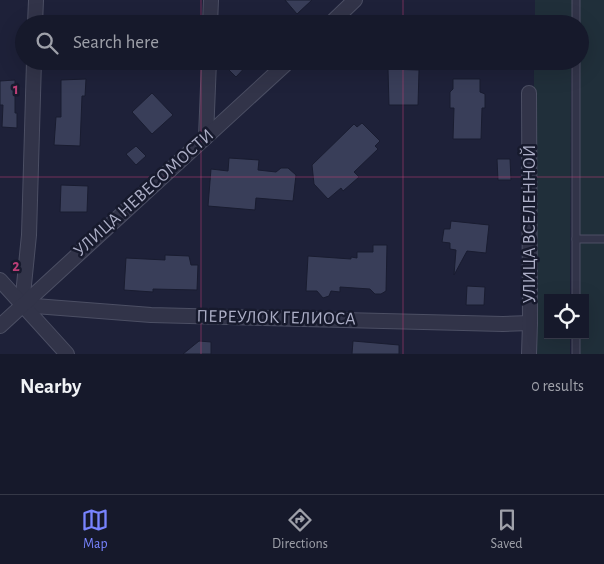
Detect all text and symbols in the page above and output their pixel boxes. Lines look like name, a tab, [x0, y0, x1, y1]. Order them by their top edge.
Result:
search box	[15, 15, 589, 70]
icon: search	[33, 29, 61, 57]
text: Search here	[73, 33, 159, 52]
text: 1	[13, 81, 19, 97]
street label: УЛИЦА НЕВЕСОМОСТИ	[71, 126, 217, 260]
street label: УЛИЦА ВСЕЛЕННОЙ	[519, 144, 539, 304]
text: 2	[12, 258, 20, 274]
map controls	[544, 294, 589, 339]
button: locate	[544, 294, 589, 339]
street label: ПЕРЕУЛОК ГЕЛИОСА	[196, 308, 356, 328]
text: Nearby	[20, 376, 81, 397]
text: 0 results	[531, 378, 584, 394]
tab: Map	[81, 506, 109, 553]
tab: Directions	[272, 506, 328, 553]
tab: Saved	[491, 506, 523, 553]

